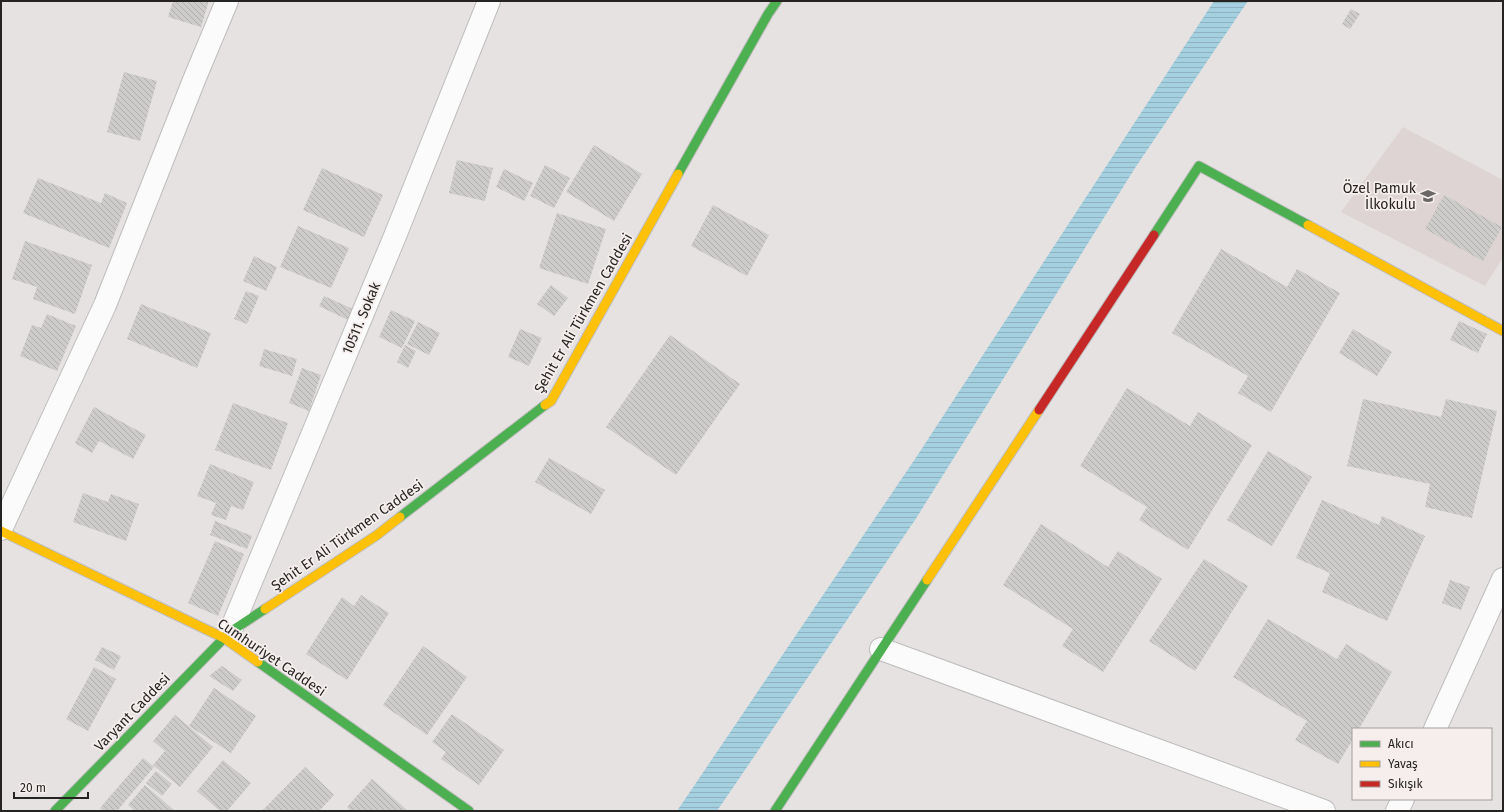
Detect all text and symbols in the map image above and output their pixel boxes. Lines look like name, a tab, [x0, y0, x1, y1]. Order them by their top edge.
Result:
place label: Özel Pamuk İlkokulu	[1343, 179, 1417, 213]
school or university icon: Özel Pamuk İlkokulu	[1419, 187, 1437, 205]
street label: Şehit Er Ali Türkmen Caddesi	[531, 230, 636, 396]
street label: 10511. Sokak	[339, 279, 385, 357]
street label: Şehit Er Ali Türkmen Caddesi	[268, 476, 427, 594]
street label: Cumhuriyet Caddesi	[214, 615, 329, 700]
street label: Varyant Caddesi	[91, 670, 174, 755]
legend	[1352, 728, 1492, 800]
text: Akıcı	[1388, 737, 1414, 751]
text: Yavaş	[1388, 757, 1418, 771]
scale bar	[14, 774, 88, 800]
text: Sıkışık	[1388, 777, 1423, 791]
text: 20 m	[20, 781, 46, 795]

